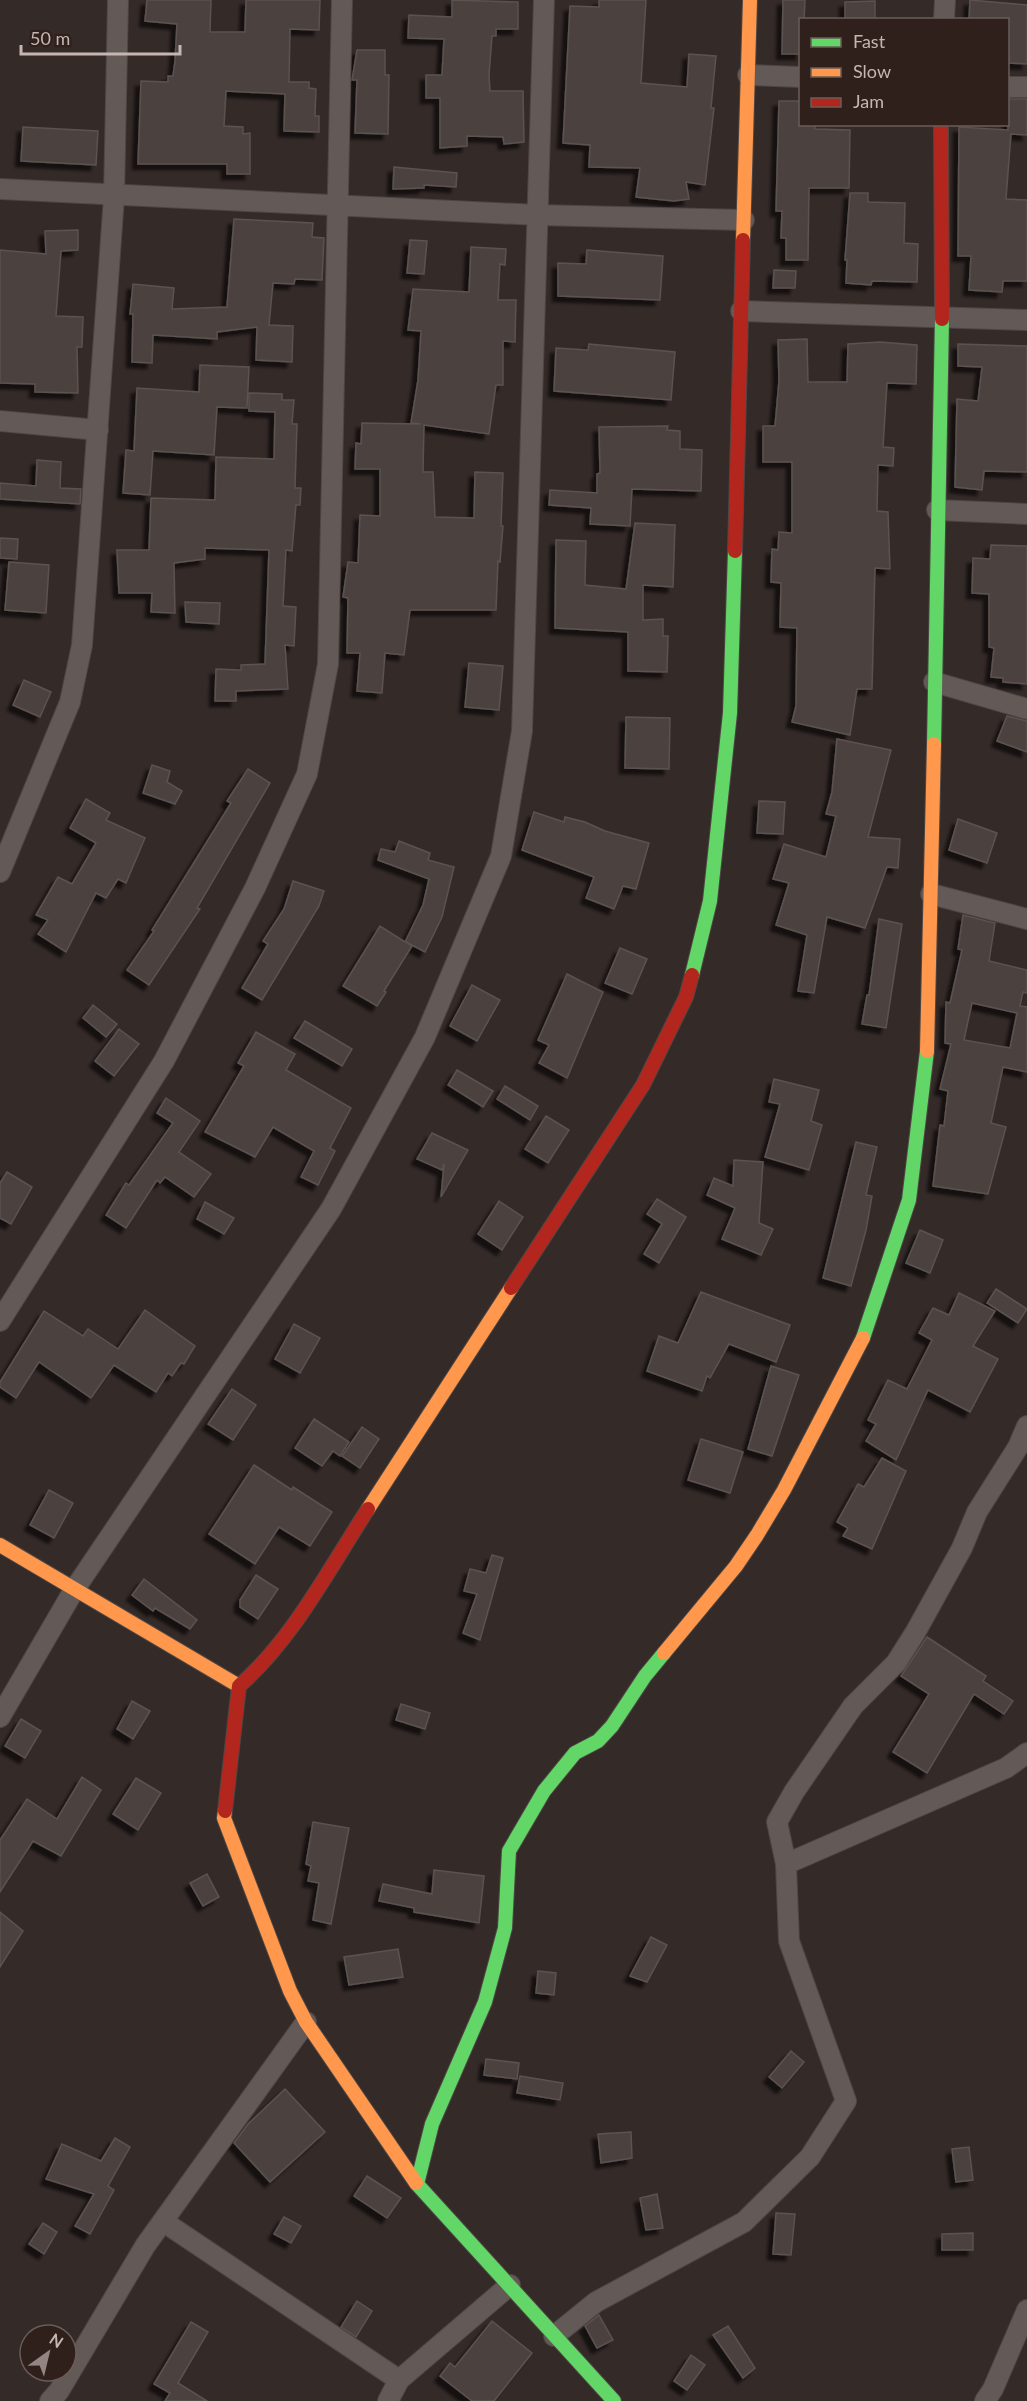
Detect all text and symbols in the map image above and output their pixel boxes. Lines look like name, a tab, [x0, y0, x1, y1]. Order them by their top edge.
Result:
scale bar	[21, 18, 180, 56]
legend	[799, 18, 1009, 126]
text: 50 m	[30, 27, 70, 49]
text: Fast	[853, 30, 886, 52]
text: Slow	[853, 60, 891, 82]
text: Jam	[853, 90, 884, 112]
north arrow	[18, 2323, 78, 2383]
text: N	[46, 2329, 67, 2351]

